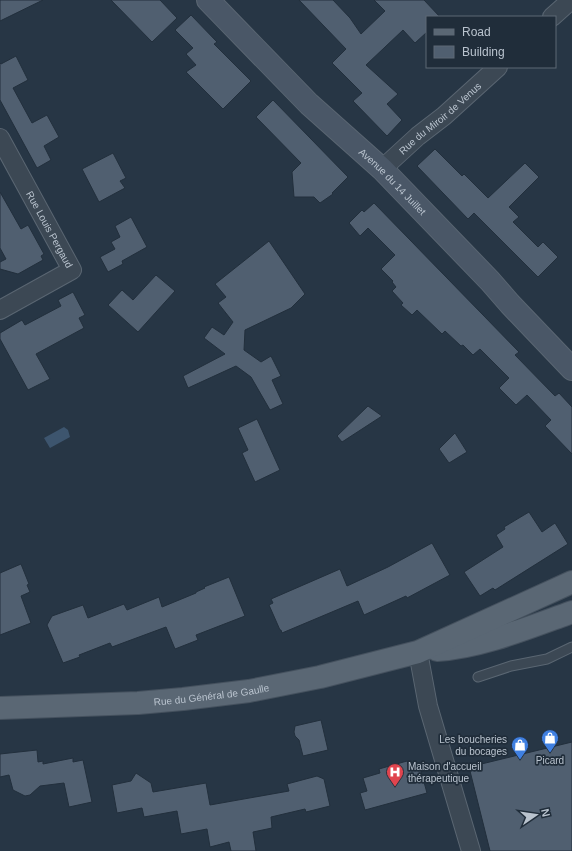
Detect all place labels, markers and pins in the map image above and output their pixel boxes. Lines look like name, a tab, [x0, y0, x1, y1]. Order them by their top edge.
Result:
shop icon: Picard	[540, 728, 560, 753]
place label: Les boucheries du bocages	[439, 734, 507, 757]
shop icon: Les boucheries du bocages	[510, 735, 530, 760]
place label: Picard	[536, 755, 564, 766]
place label: Maison d'accueil thérapeutique	[408, 761, 482, 784]
hospital icon: Maison d'accueil thérapeutique	[385, 762, 405, 787]

